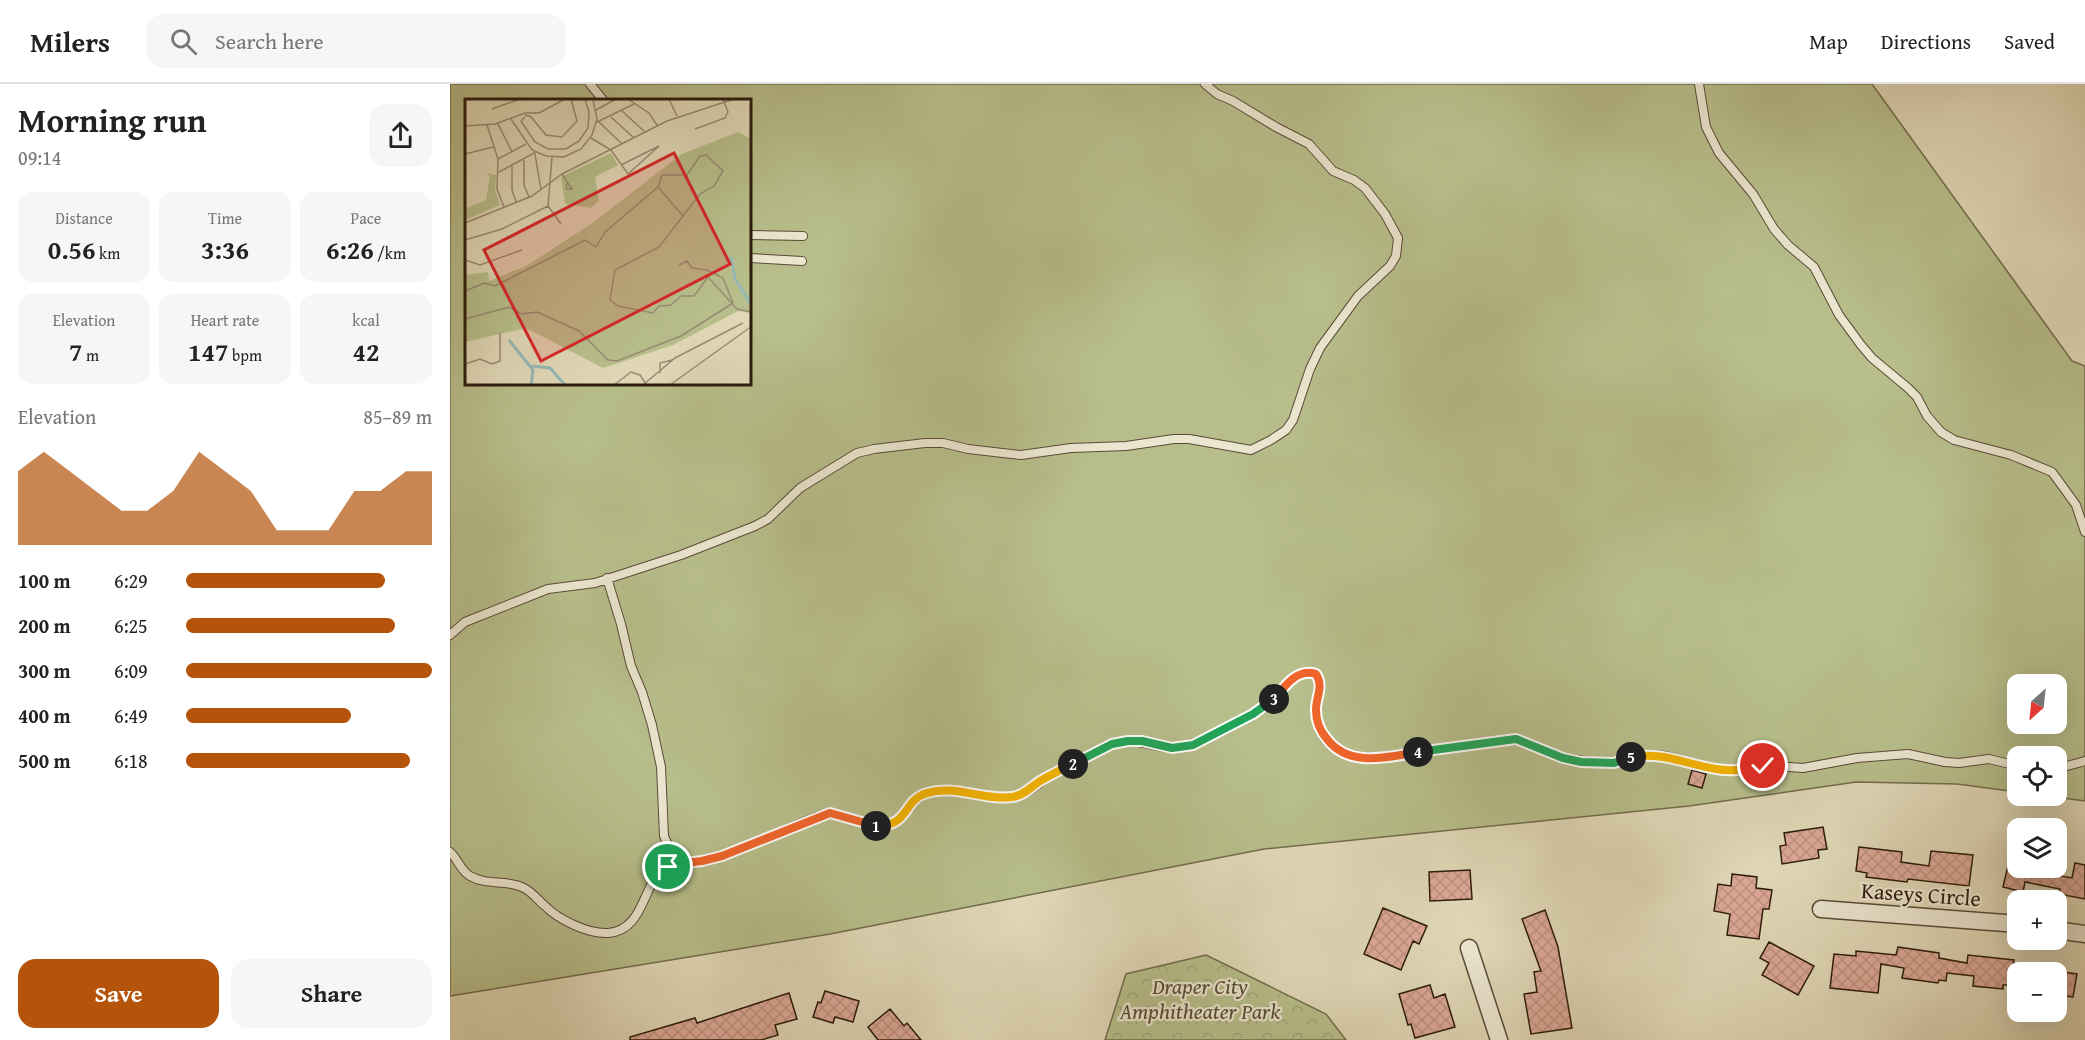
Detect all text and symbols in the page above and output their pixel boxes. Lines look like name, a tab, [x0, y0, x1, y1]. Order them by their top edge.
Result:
search box	[146, 14, 566, 68]
text: Milers	[30, 21, 110, 62]
icon: search	[167, 25, 200, 58]
text: Search here	[215, 25, 324, 57]
text: Map	[1809, 26, 1848, 57]
text: Directions	[1881, 26, 1971, 57]
text: Saved	[2004, 26, 2055, 57]
text: Morning run	[18, 96, 207, 144]
inset map	[465, 99, 752, 386]
button: share	[369, 104, 432, 167]
text: 09:14	[18, 143, 61, 172]
text: Distance	[55, 206, 113, 230]
text: Time	[208, 206, 242, 230]
text: Pace	[351, 206, 381, 230]
text: 0.56	[48, 230, 96, 269]
text: 3:36	[201, 230, 249, 269]
text: 6:26	[326, 230, 374, 269]
text: km	[96, 241, 120, 265]
text: /km	[374, 241, 406, 265]
text: Elevation	[53, 308, 115, 332]
text: Heart rate	[191, 308, 259, 332]
text: kcal	[352, 308, 380, 332]
text: 7	[69, 332, 82, 371]
text: 147	[188, 332, 228, 371]
text: 42	[353, 332, 379, 371]
text: m	[82, 343, 99, 367]
text: bpm	[228, 343, 262, 367]
text: Elevation	[18, 402, 96, 431]
text: 85–89 m	[363, 402, 432, 431]
text: 100 m	[18, 566, 71, 595]
text: 6:29	[114, 566, 148, 595]
text: 200 m	[18, 611, 71, 640]
text: 6:25	[114, 611, 148, 640]
text: 300 m	[18, 656, 71, 685]
text: 6:09	[114, 656, 148, 685]
north arrow	[2007, 674, 2067, 734]
map controls	[2007, 674, 2067, 1022]
pin: 3	[1259, 684, 1289, 714]
text: 3	[1270, 687, 1278, 711]
text: 400 m	[18, 701, 71, 730]
text: 6:49	[114, 701, 148, 730]
pin: 4	[1403, 737, 1433, 767]
text: 4	[1414, 740, 1422, 764]
pin	[1737, 740, 1788, 791]
pin: 5	[1616, 742, 1646, 772]
text: 5	[1627, 745, 1635, 769]
text: 500 m	[18, 746, 71, 775]
text: 6:18	[114, 746, 148, 775]
button: locate	[2007, 746, 2067, 806]
pin: 2	[1058, 749, 1088, 779]
icon: check	[1746, 749, 1779, 782]
text: 2	[1069, 752, 1077, 776]
pin: 1	[861, 811, 891, 841]
text: 1	[872, 814, 880, 838]
button: layers	[2007, 818, 2067, 878]
pin	[642, 841, 693, 892]
icon: arrive	[651, 850, 684, 883]
street label: Kaseys Circle	[1860, 874, 1982, 914]
button: +	[2007, 890, 2067, 950]
button: Save	[18, 959, 219, 1028]
button: Share	[231, 959, 432, 1028]
button: −	[2007, 962, 2067, 1022]
park label: Draper City Amphitheater Park	[1119, 970, 1281, 1027]

